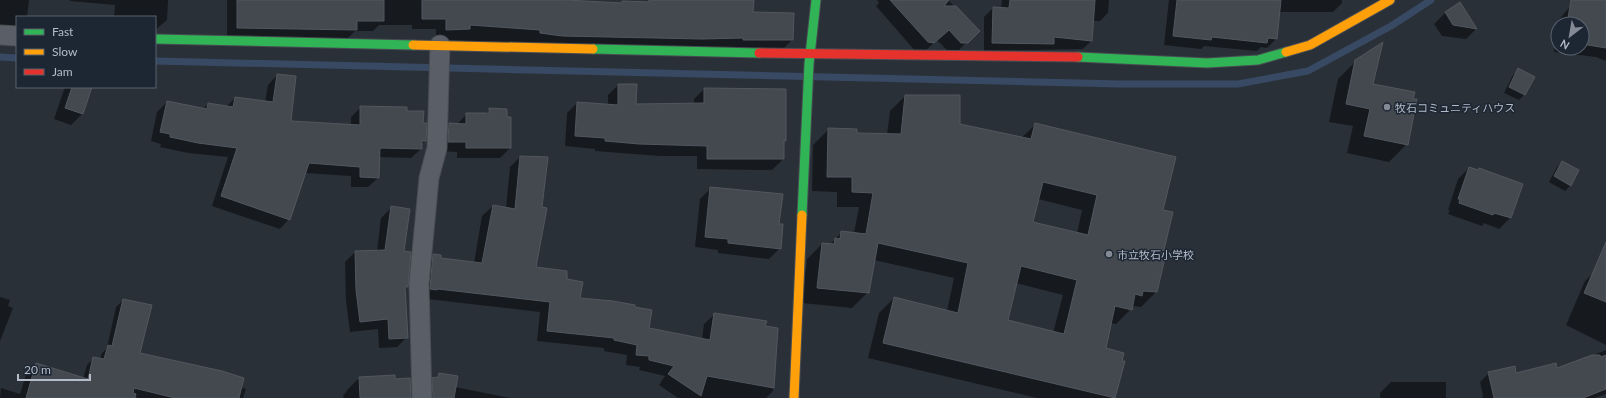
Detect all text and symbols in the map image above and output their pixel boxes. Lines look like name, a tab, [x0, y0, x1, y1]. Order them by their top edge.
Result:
legend	[16, 16, 156, 88]
north arrow	[1550, 16, 1590, 56]
text: Fast	[52, 24, 74, 39]
text: N	[1558, 37, 1572, 53]
text: Slow	[52, 44, 78, 59]
text: Jam	[52, 64, 73, 79]
place label: 牧石コミュニティハウス	[1395, 101, 1515, 114]
marker: 牧石コミュニティハウス	[1382, 102, 1392, 112]
place label: 市立牧石小学校	[1117, 248, 1194, 261]
marker: 市立牧石小学校	[1104, 249, 1114, 259]
scale bar	[18, 356, 90, 382]
text: 20 m	[24, 362, 51, 377]

